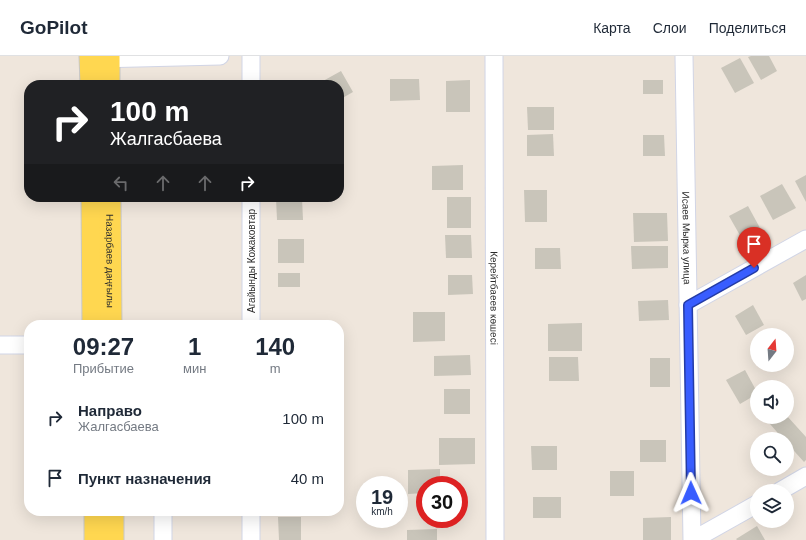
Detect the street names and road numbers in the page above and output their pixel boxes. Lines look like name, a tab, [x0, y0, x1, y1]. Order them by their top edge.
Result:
street label: Исаев Мырка улица	[681, 191, 693, 285]
street label: Агайынды Кожаковтар	[246, 209, 257, 313]
street label: Назарбаев даңғылы	[105, 214, 116, 308]
street label: Керейтбаеев көшесі	[489, 251, 500, 345]

